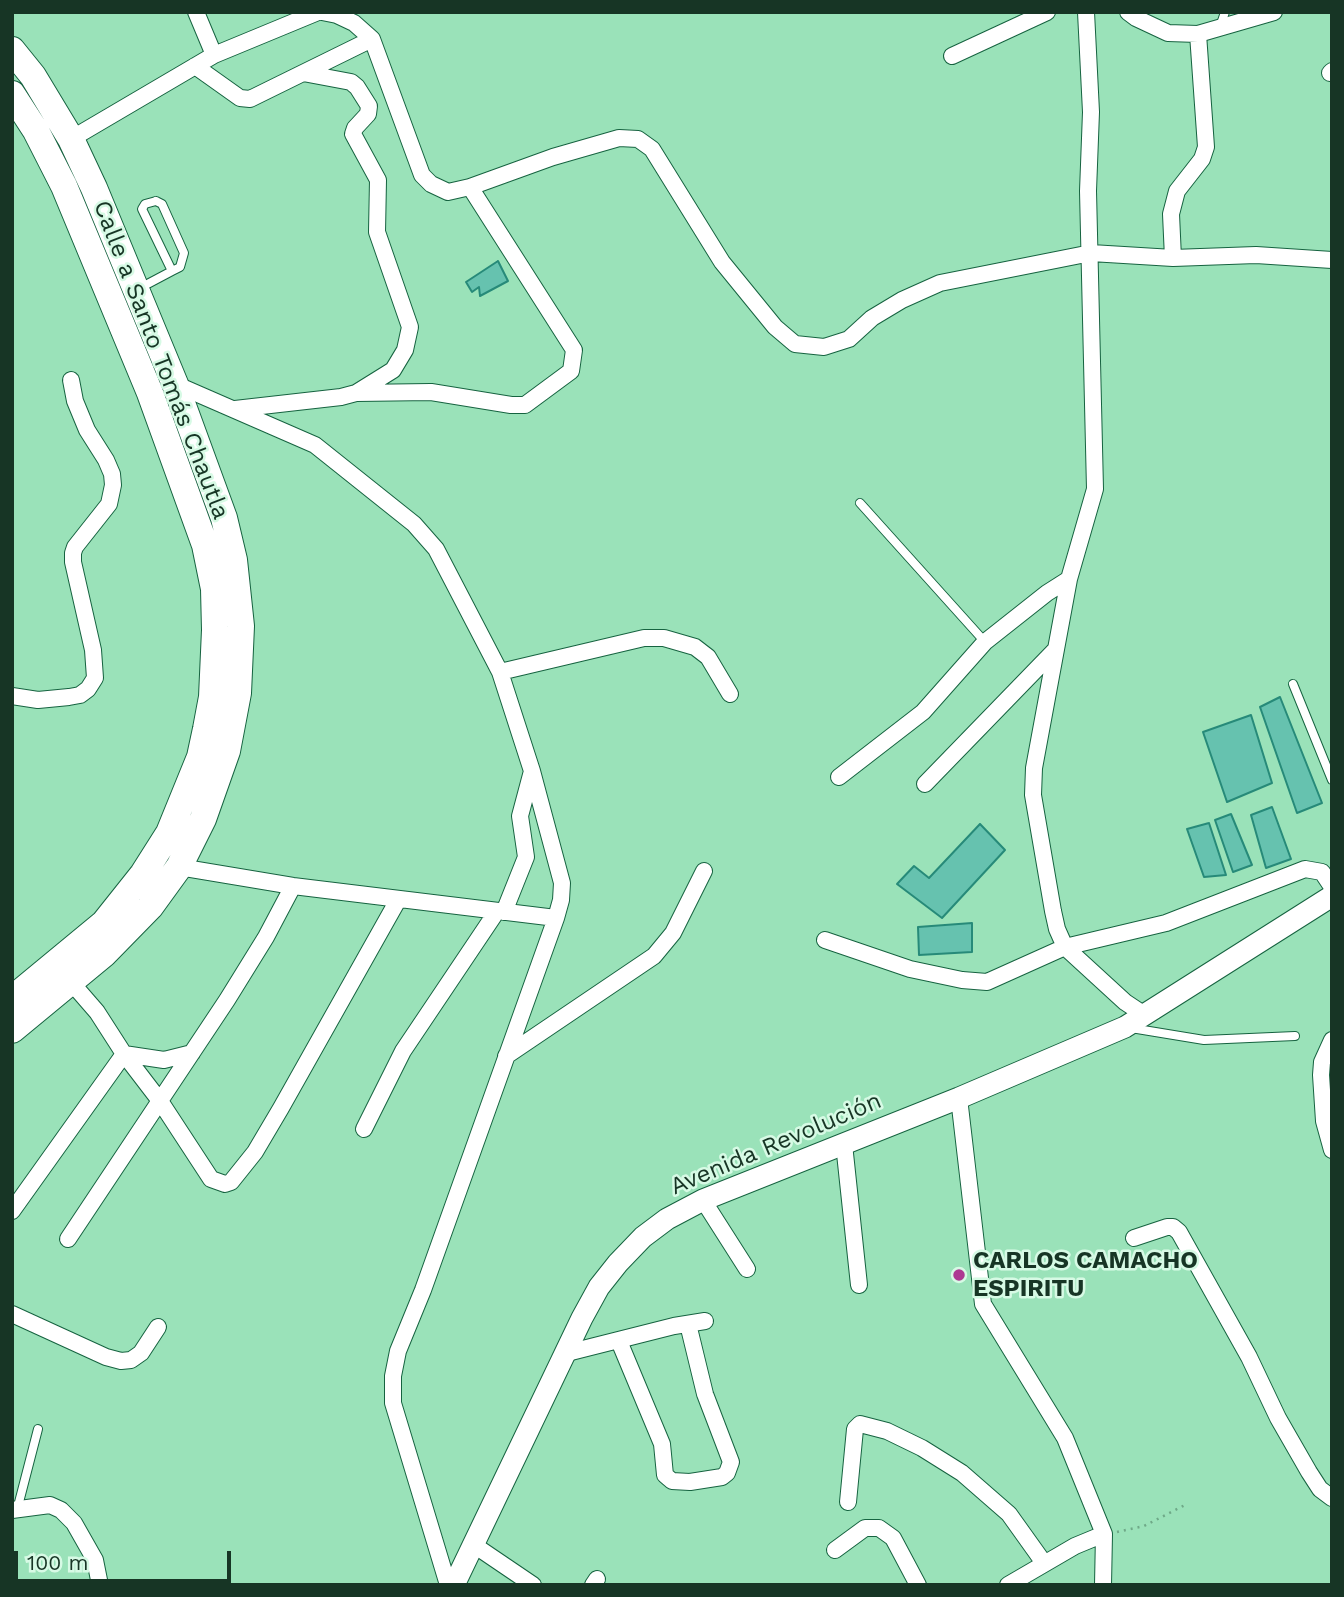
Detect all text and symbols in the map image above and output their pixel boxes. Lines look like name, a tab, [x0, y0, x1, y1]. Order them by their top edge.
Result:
street label: Calle a Santo Tomás Chautla	[87, 197, 235, 523]
street label: Avenida Revolución	[666, 1086, 886, 1202]
place label: CARLOS CAMACHO ESPIRITU	[973, 1247, 1198, 1303]
marker: CARLOS CAMACHO ESPIRITU	[951, 1267, 967, 1283]
scale bar	[18, 1538, 234, 1582]
text: 100 m	[27, 1550, 89, 1575]

